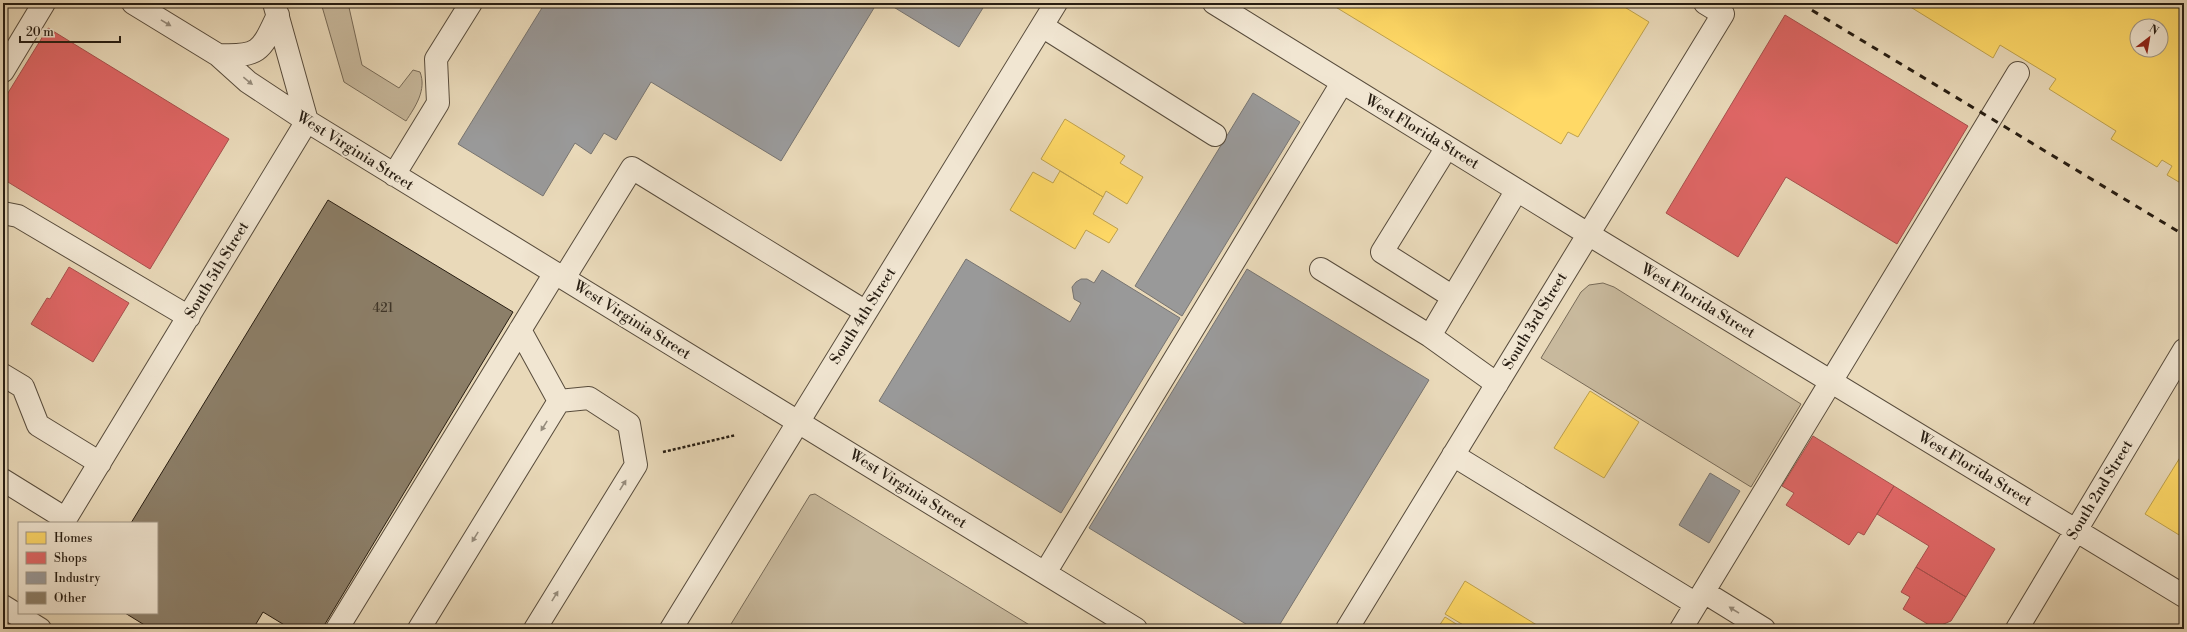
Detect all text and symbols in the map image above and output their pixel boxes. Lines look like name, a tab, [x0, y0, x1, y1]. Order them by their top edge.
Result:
scale bar	[20, 18, 120, 44]
north arrow	[2129, 18, 2169, 58]
one-way arrow	[160, 20, 172, 27]
text: N	[2146, 22, 2161, 39]
text: 20 m	[26, 25, 54, 40]
one-way arrow	[242, 77, 253, 85]
street label: West Florida Street	[1361, 90, 1483, 174]
street label: West Virginia Street	[292, 107, 418, 195]
street label: South 5th Street	[181, 218, 254, 322]
street label: West Florida Street	[1637, 259, 1759, 343]
street label: South 4th Street	[826, 264, 901, 368]
street label: South 3rd Street	[1499, 268, 1572, 373]
street label: West Virginia Street	[569, 276, 695, 364]
house number: 421	[373, 300, 394, 316]
one-way arrow	[540, 420, 547, 432]
street label: West Florida Street	[1914, 427, 2036, 511]
street label: South 2nd Street	[2063, 436, 2138, 543]
street label: West Virginia Street	[845, 445, 971, 533]
one-way arrow	[620, 479, 627, 491]
legend	[18, 522, 158, 614]
text: Homes	[54, 531, 92, 546]
one-way arrow	[472, 531, 479, 543]
text: Shops	[54, 551, 87, 566]
text: Industry	[54, 571, 101, 586]
one-way arrow	[552, 590, 559, 602]
text: Other	[54, 591, 86, 606]
one-way arrow	[1728, 607, 1740, 614]

